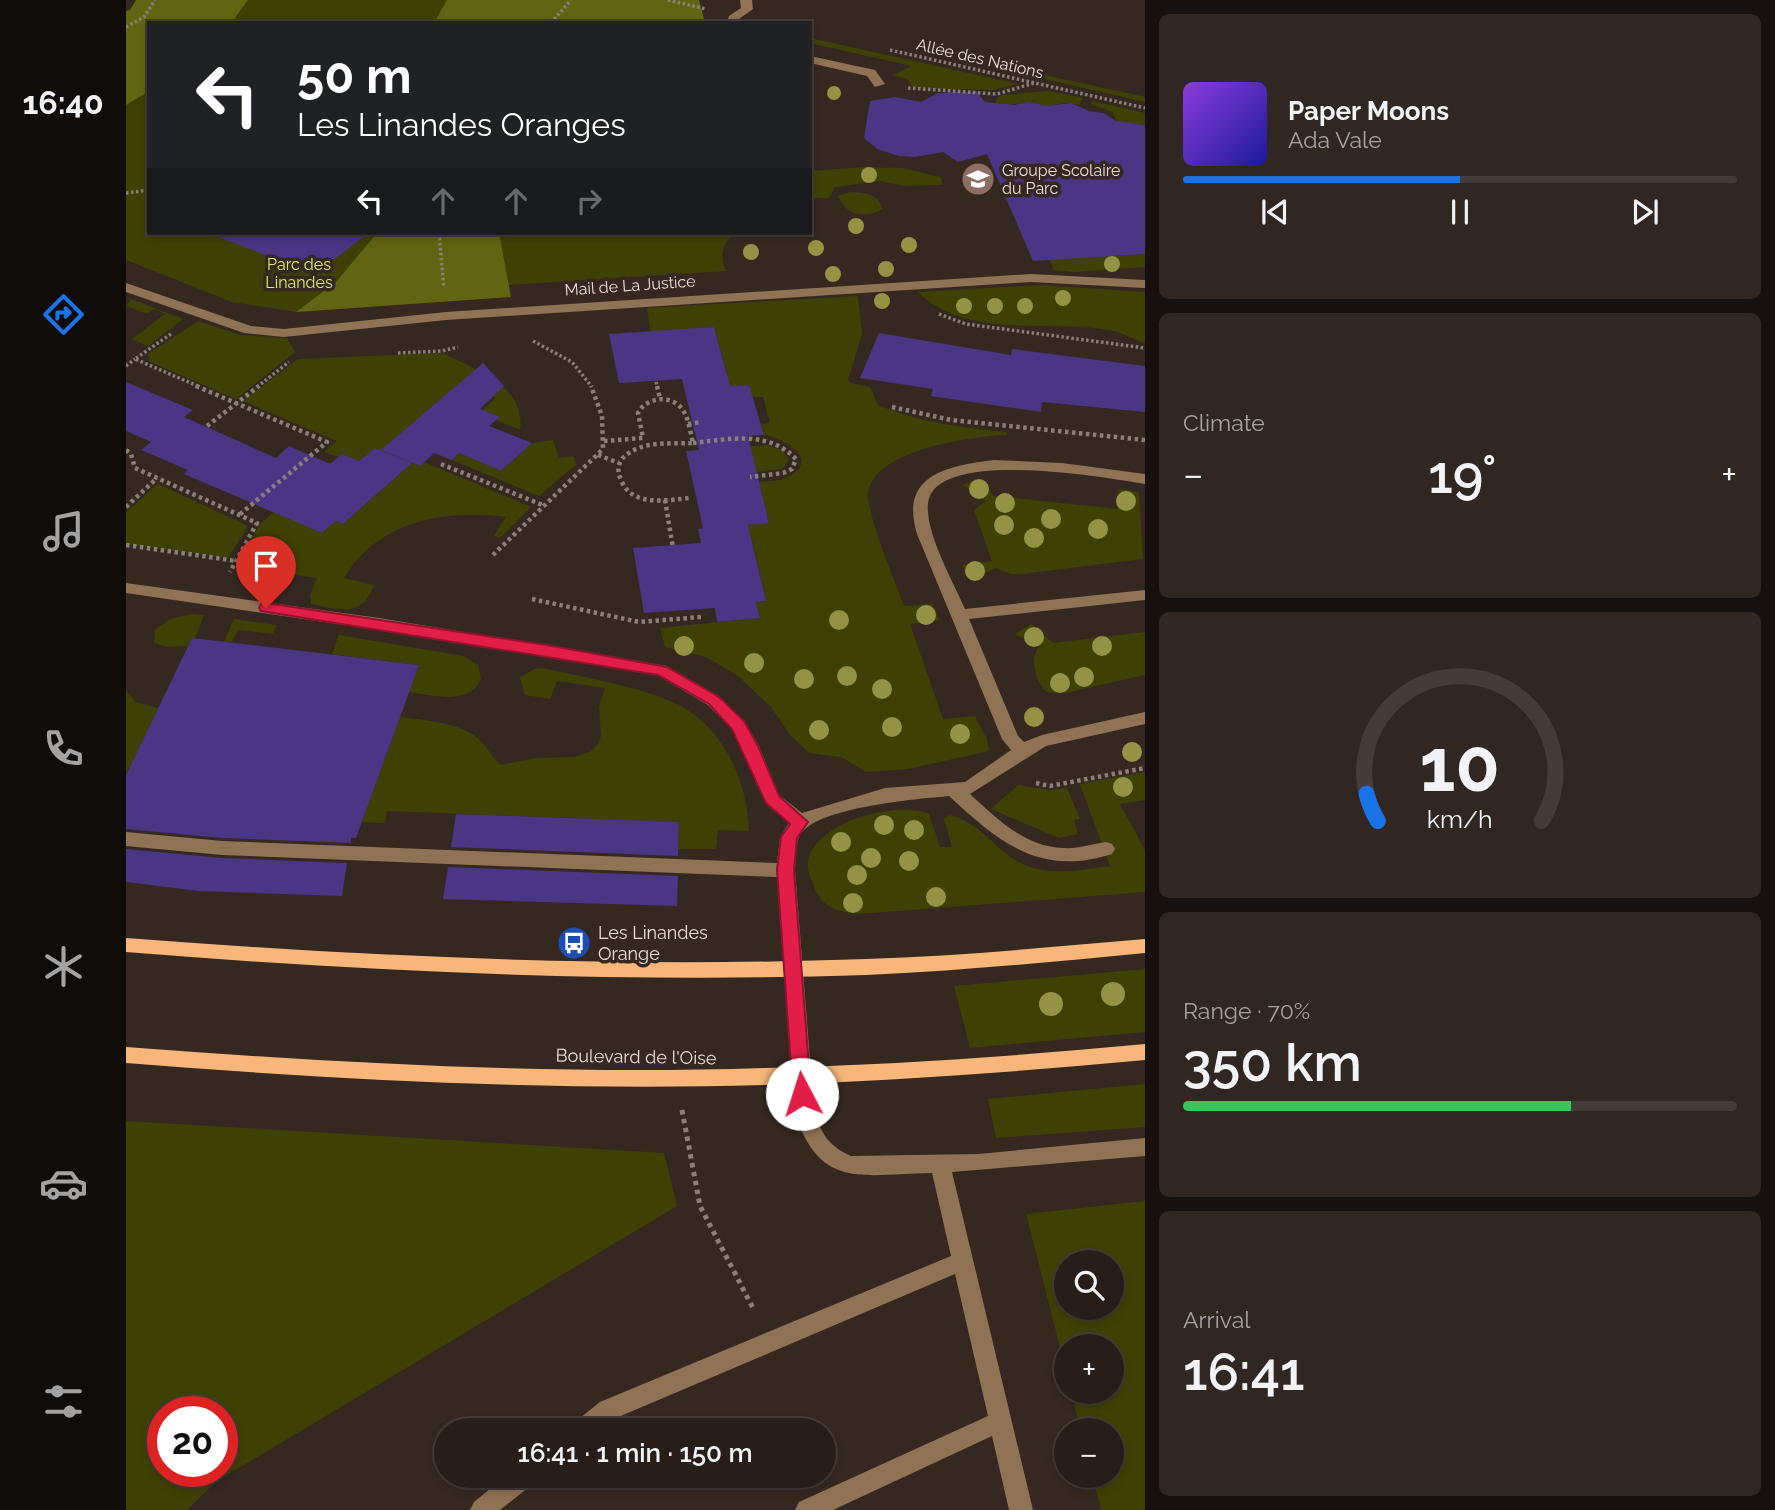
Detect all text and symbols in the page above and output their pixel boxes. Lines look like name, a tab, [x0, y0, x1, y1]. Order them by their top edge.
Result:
street label: Allée des Nations	[914, 35, 1046, 82]
text: 50 m	[297, 47, 412, 104]
icon: left	[182, 49, 273, 140]
text: 16:40	[22, 84, 104, 121]
text: Paper Moons	[1288, 96, 1449, 126]
text: Les Linandes Oranges	[297, 106, 626, 143]
text: Ada Vale	[1288, 126, 1382, 153]
school or university icon: Groupe Scolaire du Parc	[959, 160, 997, 198]
place label: Groupe Scolaire du Parc	[1002, 161, 1120, 198]
icon: left	[351, 182, 389, 220]
icon: ahead	[424, 182, 462, 220]
icon: ahead	[497, 182, 535, 220]
icon: right	[570, 182, 608, 220]
icon: previous	[1256, 193, 1294, 231]
icon: pause	[1441, 193, 1479, 231]
icon: next	[1626, 193, 1664, 231]
park label: Parc des Linandes	[265, 255, 333, 292]
street label: Mail de La Justice	[564, 271, 696, 300]
icon: directions	[39, 290, 88, 339]
text: Climate	[1183, 409, 1265, 436]
text: 19°	[1428, 444, 1496, 505]
text: −	[1183, 452, 1203, 497]
text: +	[1721, 452, 1737, 497]
icon: music	[39, 507, 88, 556]
pin	[236, 536, 296, 608]
icon: arrive	[247, 547, 285, 585]
text: 10	[1420, 723, 1500, 808]
icon: phone	[39, 724, 88, 773]
text: km/h	[1427, 804, 1493, 834]
place label: Les Linandes Orange	[598, 922, 708, 964]
bus stop icon: Les Linandes Orange	[555, 924, 593, 962]
icon: climate	[39, 942, 88, 991]
text: Range · 70%	[1183, 997, 1310, 1024]
text: 350 km	[1183, 1032, 1362, 1093]
street label: Boulevard de l'Oise	[555, 1045, 717, 1068]
position arrow	[765, 1057, 839, 1131]
icon: car	[39, 1159, 88, 1208]
map controls	[1054, 1250, 1124, 1488]
button: search	[1054, 1250, 1124, 1320]
text: Arrival	[1183, 1306, 1250, 1333]
button: +	[1054, 1334, 1124, 1404]
text: 16:41	[1183, 1341, 1304, 1402]
icon: filters	[39, 1377, 88, 1426]
speed limit sign: 20	[147, 1396, 238, 1487]
button: −	[1054, 1418, 1124, 1488]
text: 16:41 · 1 min · 150 m	[517, 1438, 753, 1468]

